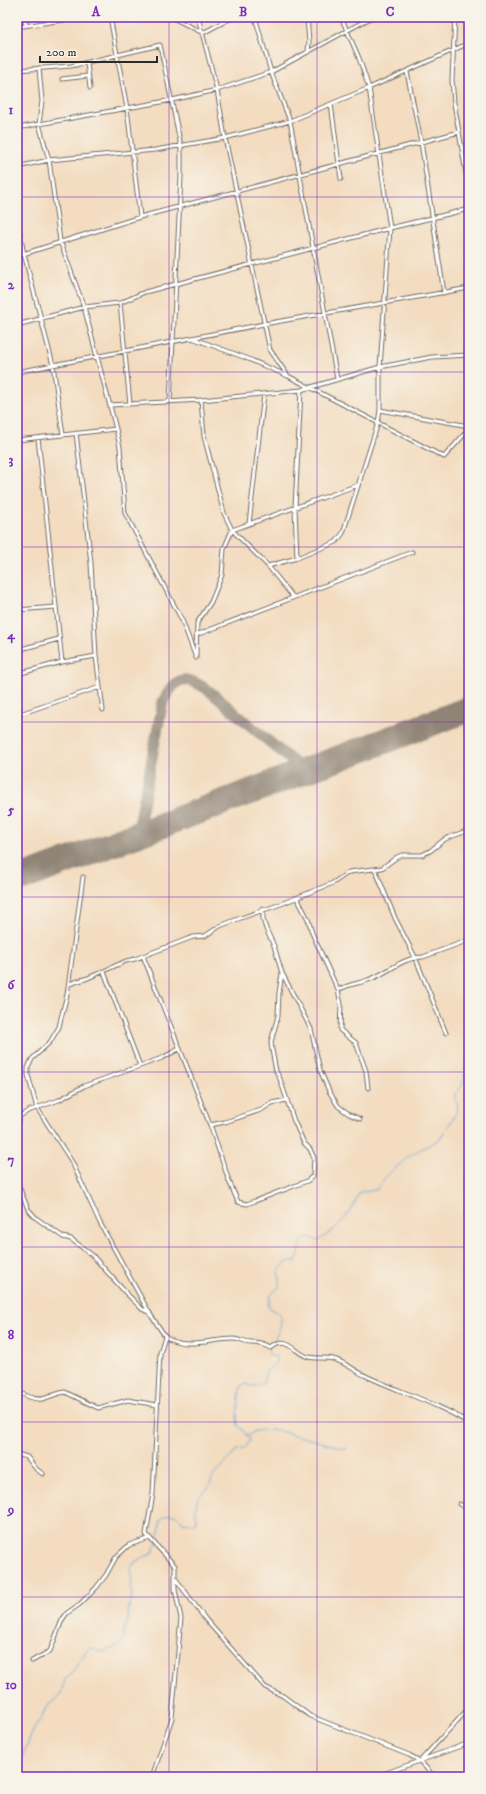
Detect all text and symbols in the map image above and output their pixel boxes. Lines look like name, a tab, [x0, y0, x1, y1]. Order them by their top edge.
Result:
text: A	[91, 4, 101, 20]
text: B	[239, 4, 247, 20]
text: C	[386, 4, 395, 20]
scale bar	[40, 38, 157, 64]
text: 200 m	[46, 45, 76, 60]
text: 1	[9, 102, 14, 118]
text: 2	[8, 277, 15, 293]
text: 3	[9, 452, 14, 468]
text: 4	[6, 627, 15, 644]
text: 5	[7, 802, 15, 818]
text: 6	[8, 977, 16, 993]
text: 7	[8, 1152, 15, 1168]
text: 8	[8, 1327, 15, 1343]
text: 9	[7, 1502, 14, 1518]
text: 10	[5, 1677, 17, 1693]

